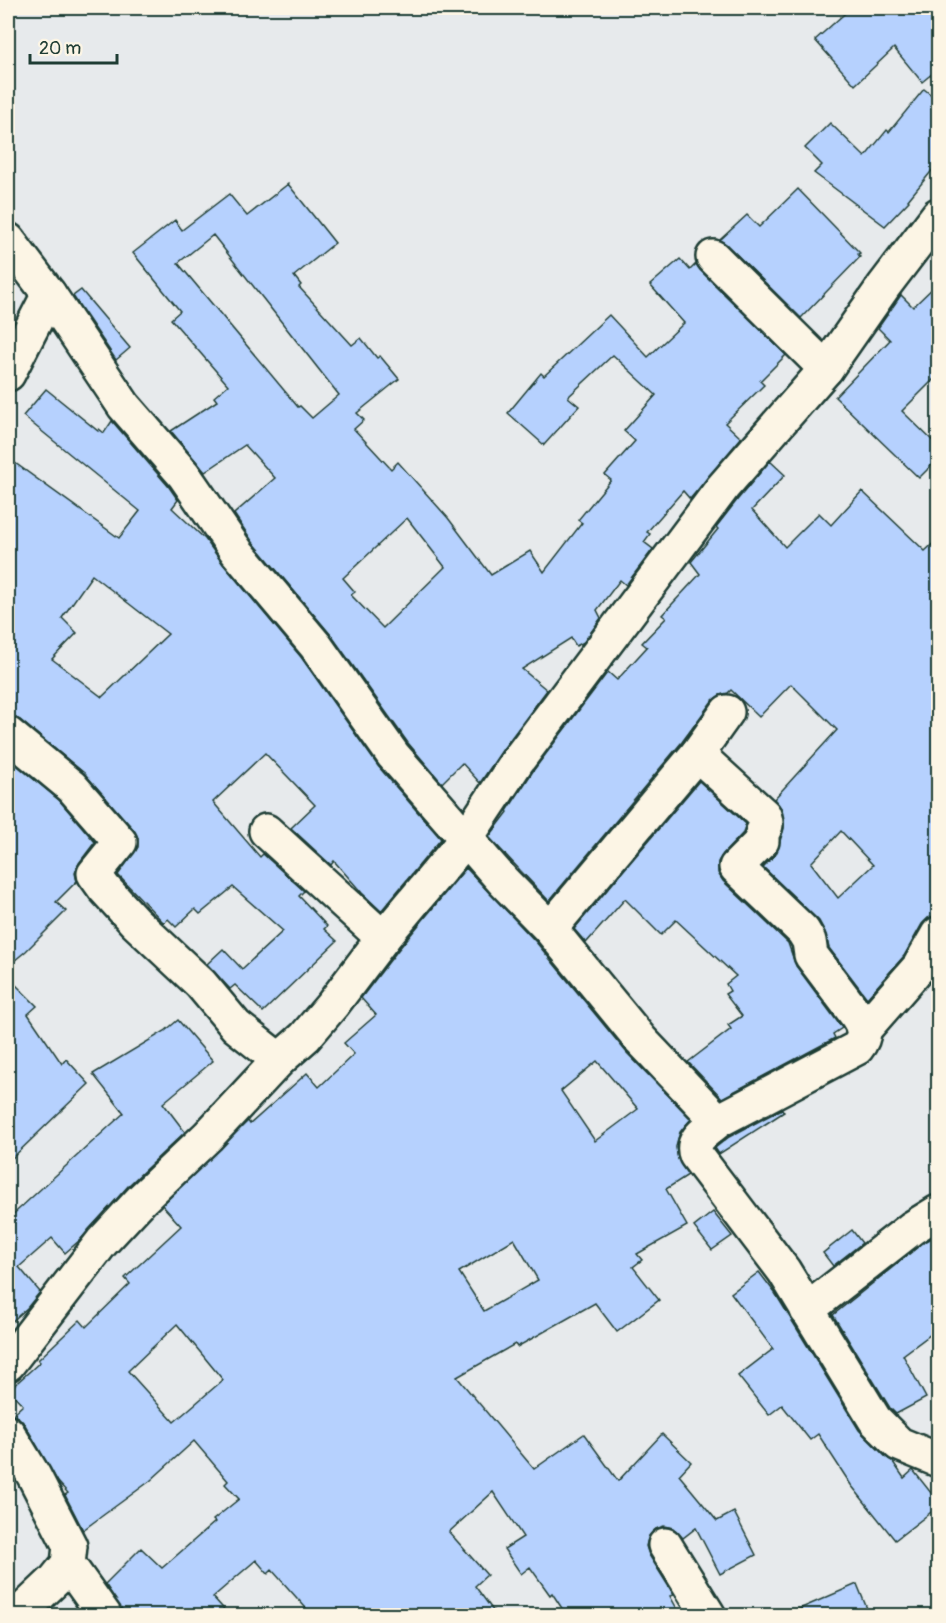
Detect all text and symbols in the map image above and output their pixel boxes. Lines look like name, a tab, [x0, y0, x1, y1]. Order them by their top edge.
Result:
scale bar	[30, 27, 117, 65]
text: 20 m	[39, 37, 81, 60]

